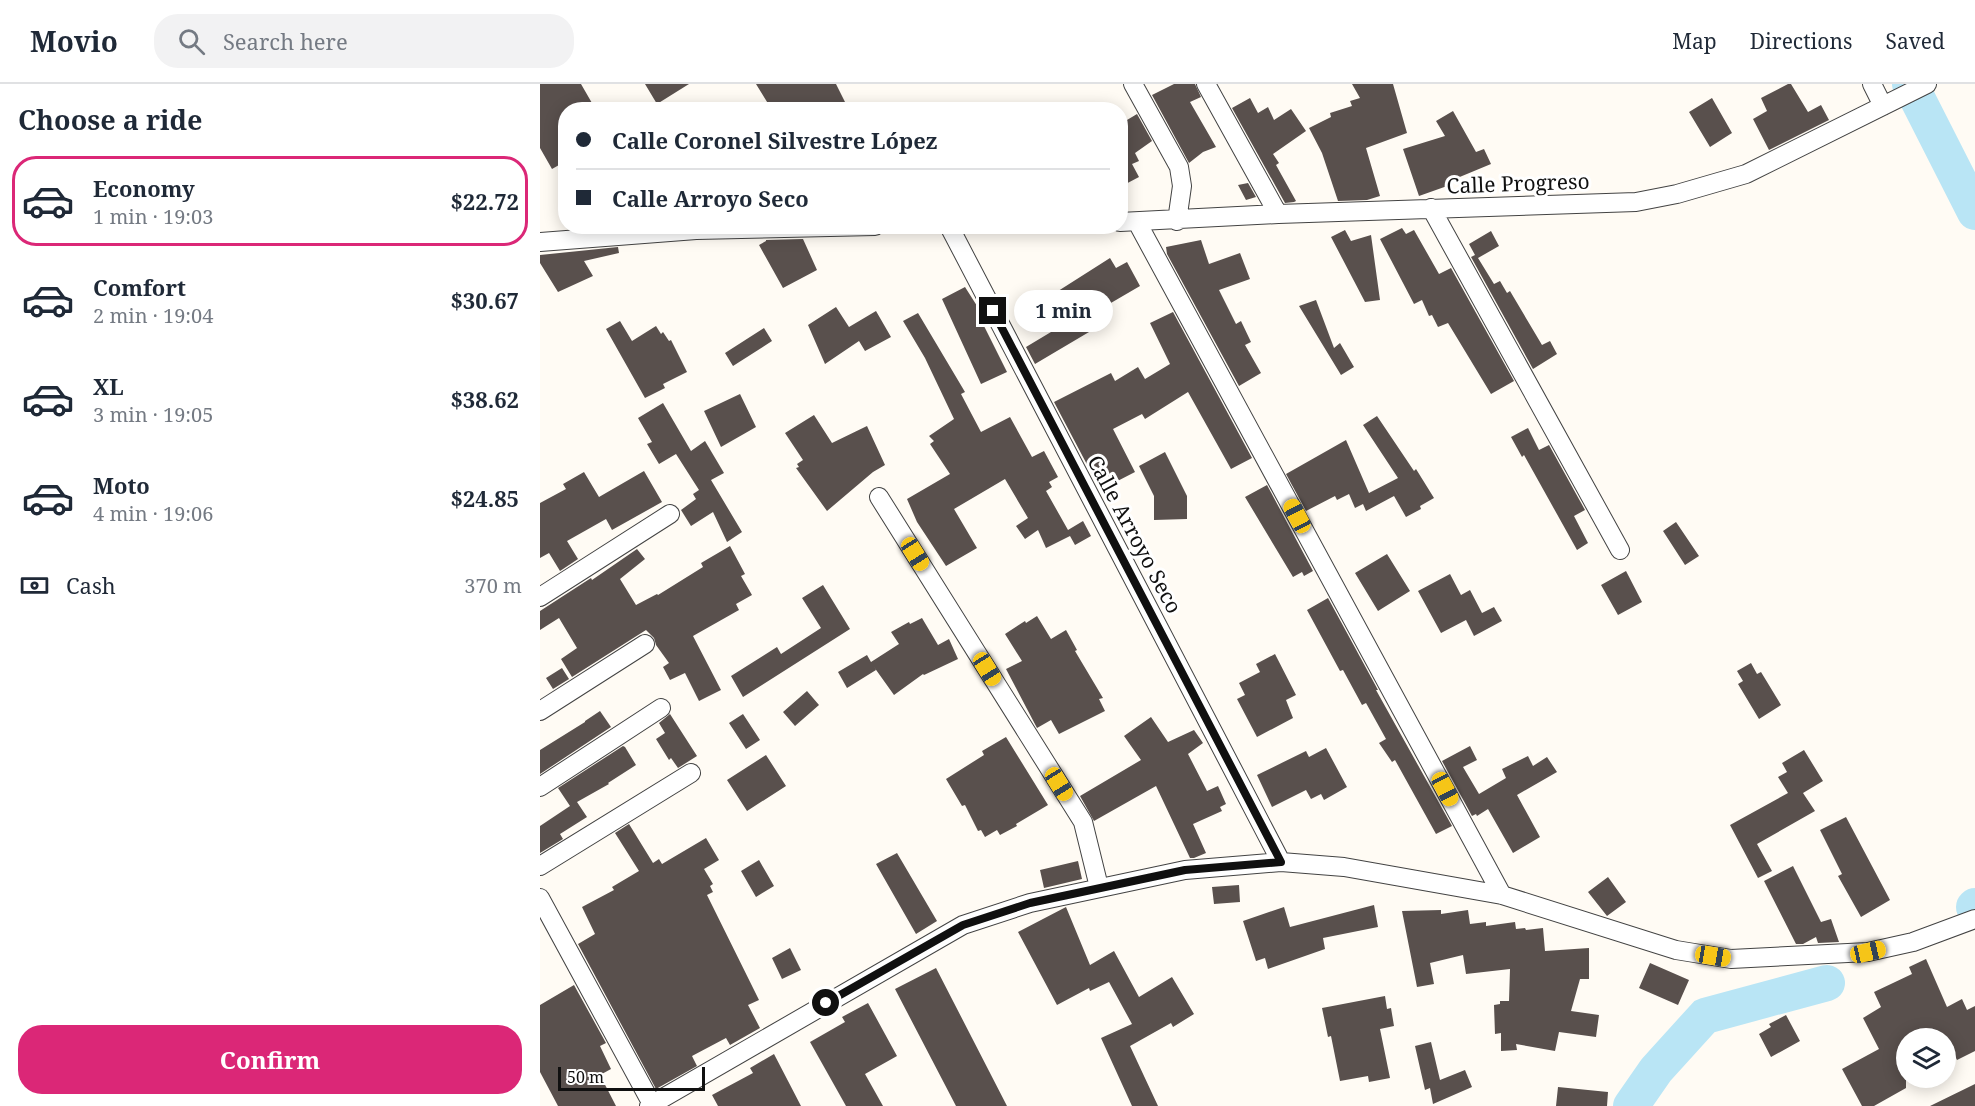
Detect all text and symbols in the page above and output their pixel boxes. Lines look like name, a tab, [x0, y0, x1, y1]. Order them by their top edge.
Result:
search box	[154, 14, 574, 68]
text: Movio	[30, 22, 118, 60]
icon: search	[175, 25, 208, 58]
text: Search here	[223, 26, 348, 56]
text: Map	[1672, 27, 1717, 55]
text: Directions	[1750, 27, 1852, 55]
text: Saved	[1885, 27, 1945, 55]
text: Choose a ride	[18, 101, 203, 138]
text: Calle Coronel Silvestre López	[612, 125, 937, 155]
street label: Calle Progreso	[1446, 167, 1590, 199]
text: Economy	[93, 173, 195, 203]
icon: car	[21, 174, 75, 228]
text: Calle Arroyo Seco	[612, 183, 809, 213]
text: $22.72	[450, 186, 519, 216]
text: 1 min · 19:03	[93, 203, 213, 230]
text: Comfort	[93, 272, 186, 302]
icon: car	[21, 273, 75, 327]
text: $30.67	[450, 285, 519, 315]
callout: 1 min	[1014, 290, 1113, 332]
route end	[979, 297, 1006, 324]
text: 1 min	[1035, 297, 1092, 324]
text: 2 min · 19:04	[93, 302, 213, 329]
text: XL	[93, 371, 124, 401]
icon: car	[21, 372, 75, 426]
text: $38.62	[450, 384, 519, 414]
text: 3 min · 19:05	[93, 401, 213, 428]
street label: Calle Arroyo Seco	[1081, 450, 1189, 618]
text: Moto	[93, 470, 150, 500]
icon: car	[21, 471, 75, 525]
text: $24.85	[450, 483, 519, 513]
car	[1281, 496, 1313, 536]
text: 4 min · 19:06	[93, 500, 213, 527]
car	[898, 534, 932, 574]
icon: cash	[18, 569, 51, 602]
text: Cash	[66, 570, 116, 600]
text: 370 m	[464, 572, 522, 599]
car	[970, 649, 1004, 689]
car	[1042, 764, 1076, 804]
car	[1429, 769, 1461, 809]
car	[1848, 939, 1888, 965]
car	[1694, 944, 1732, 968]
route start	[812, 989, 839, 1016]
button: Confirm	[18, 1025, 522, 1094]
map controls	[1896, 1028, 1956, 1088]
button: layers	[1896, 1028, 1956, 1088]
scale bar	[558, 1064, 705, 1092]
text: 50 m	[567, 1066, 604, 1088]

